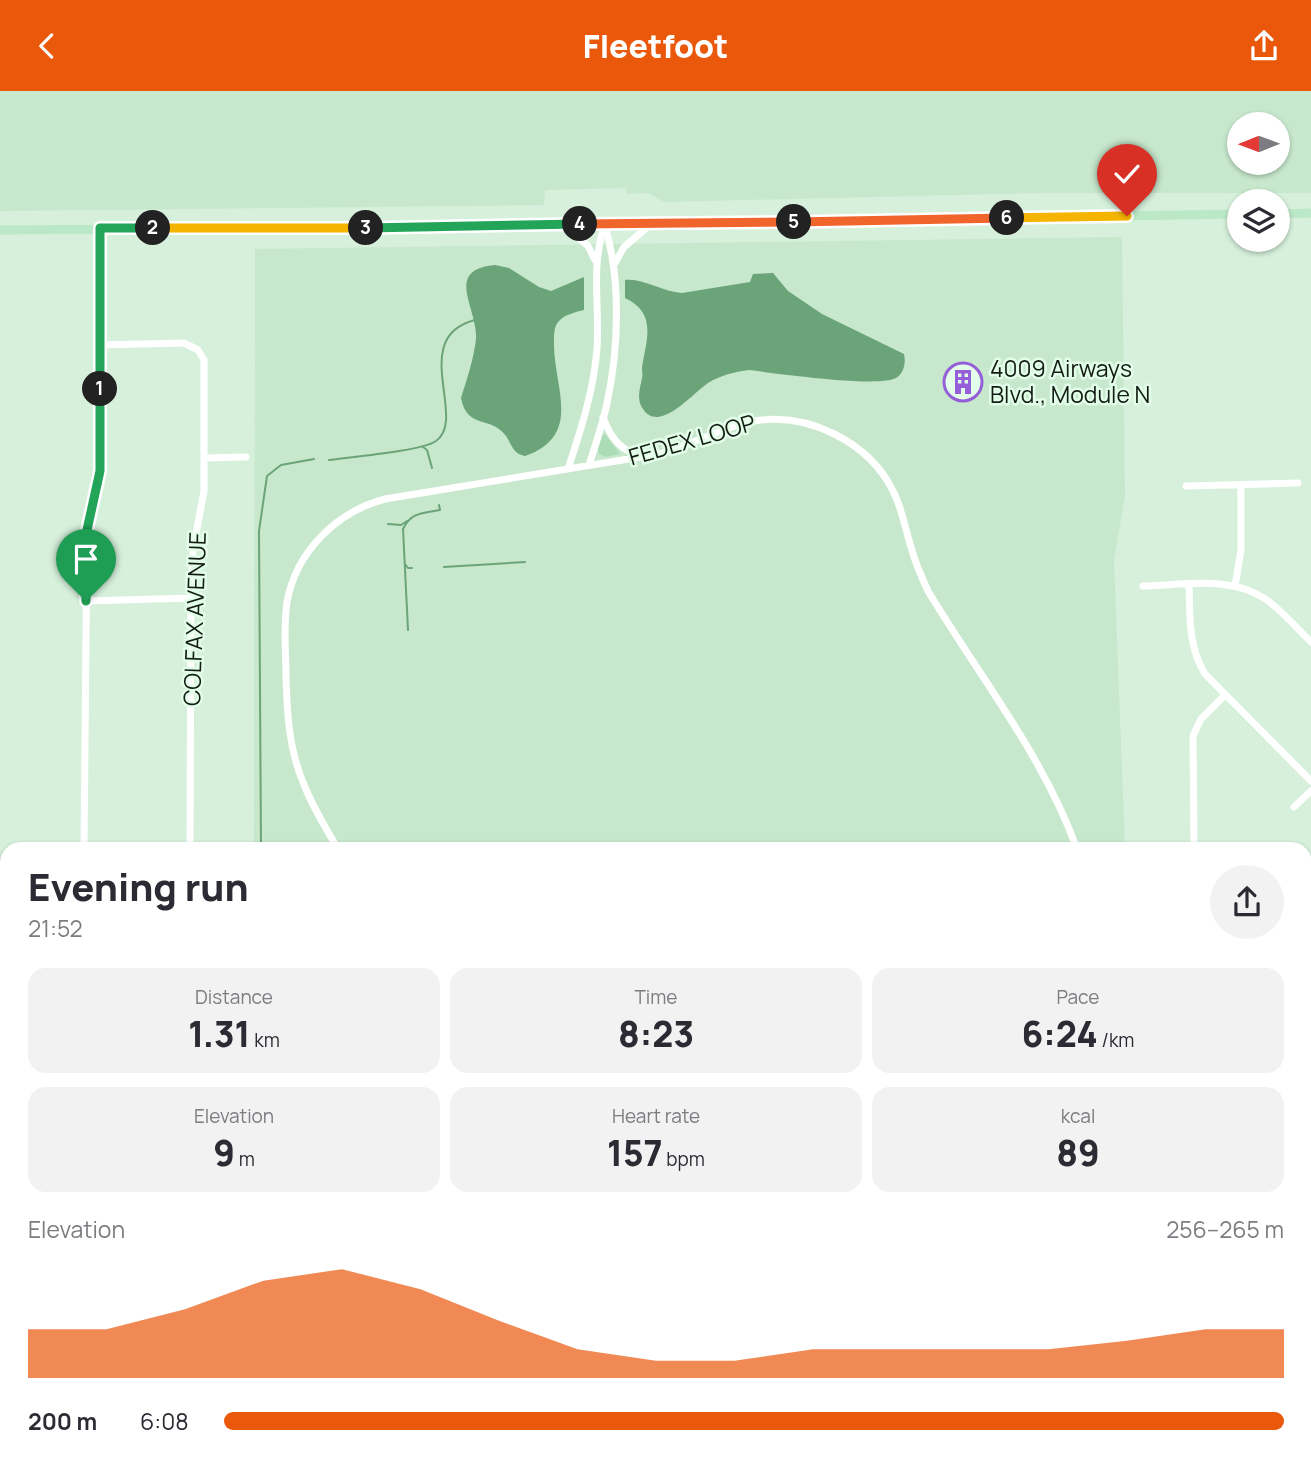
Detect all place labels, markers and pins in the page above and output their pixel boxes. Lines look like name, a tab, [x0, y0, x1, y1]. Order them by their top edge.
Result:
pin	[1097, 144, 1157, 216]
pin: 6	[990, 201, 1024, 235]
pin: 5	[776, 205, 812, 239]
pin: 4	[562, 207, 598, 241]
pin: 2	[136, 211, 170, 245]
pin: 3	[348, 211, 384, 245]
place label: 4009 Airways Blvd., Module N	[990, 352, 1150, 410]
building icon: 4009 Airways Blvd., Module N	[942, 361, 984, 403]
pin: 1	[82, 371, 118, 407]
pin	[56, 529, 116, 601]

